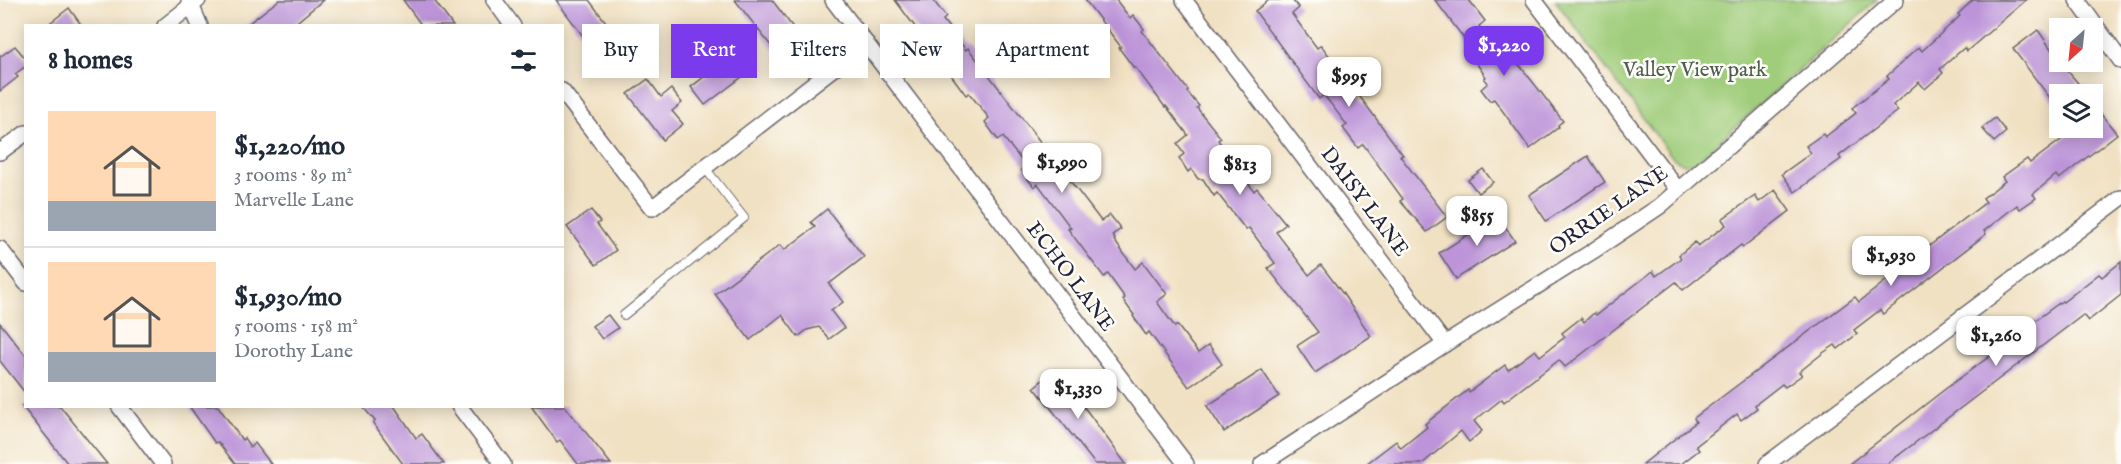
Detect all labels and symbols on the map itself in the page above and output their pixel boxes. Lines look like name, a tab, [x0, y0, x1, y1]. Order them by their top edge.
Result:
north arrow	[2049, 18, 2103, 72]
pin: $1,220	[1455, 26, 1553, 77]
pin: $995	[1313, 57, 1385, 108]
park label: Valley View park	[1622, 57, 1768, 84]
street label: DAISY LANE	[1314, 142, 1414, 262]
pin: $1,990	[1013, 143, 1111, 194]
pin: $813	[1204, 145, 1276, 196]
street label: ORRIE LANE	[1544, 160, 1674, 262]
pin: $855	[1441, 196, 1513, 247]
street label: ECHO LANE	[1020, 216, 1120, 338]
pin: $1,930	[1842, 236, 1940, 287]
pin: $1,260	[1947, 316, 2045, 367]
pin: $1,330	[1029, 369, 1127, 420]

